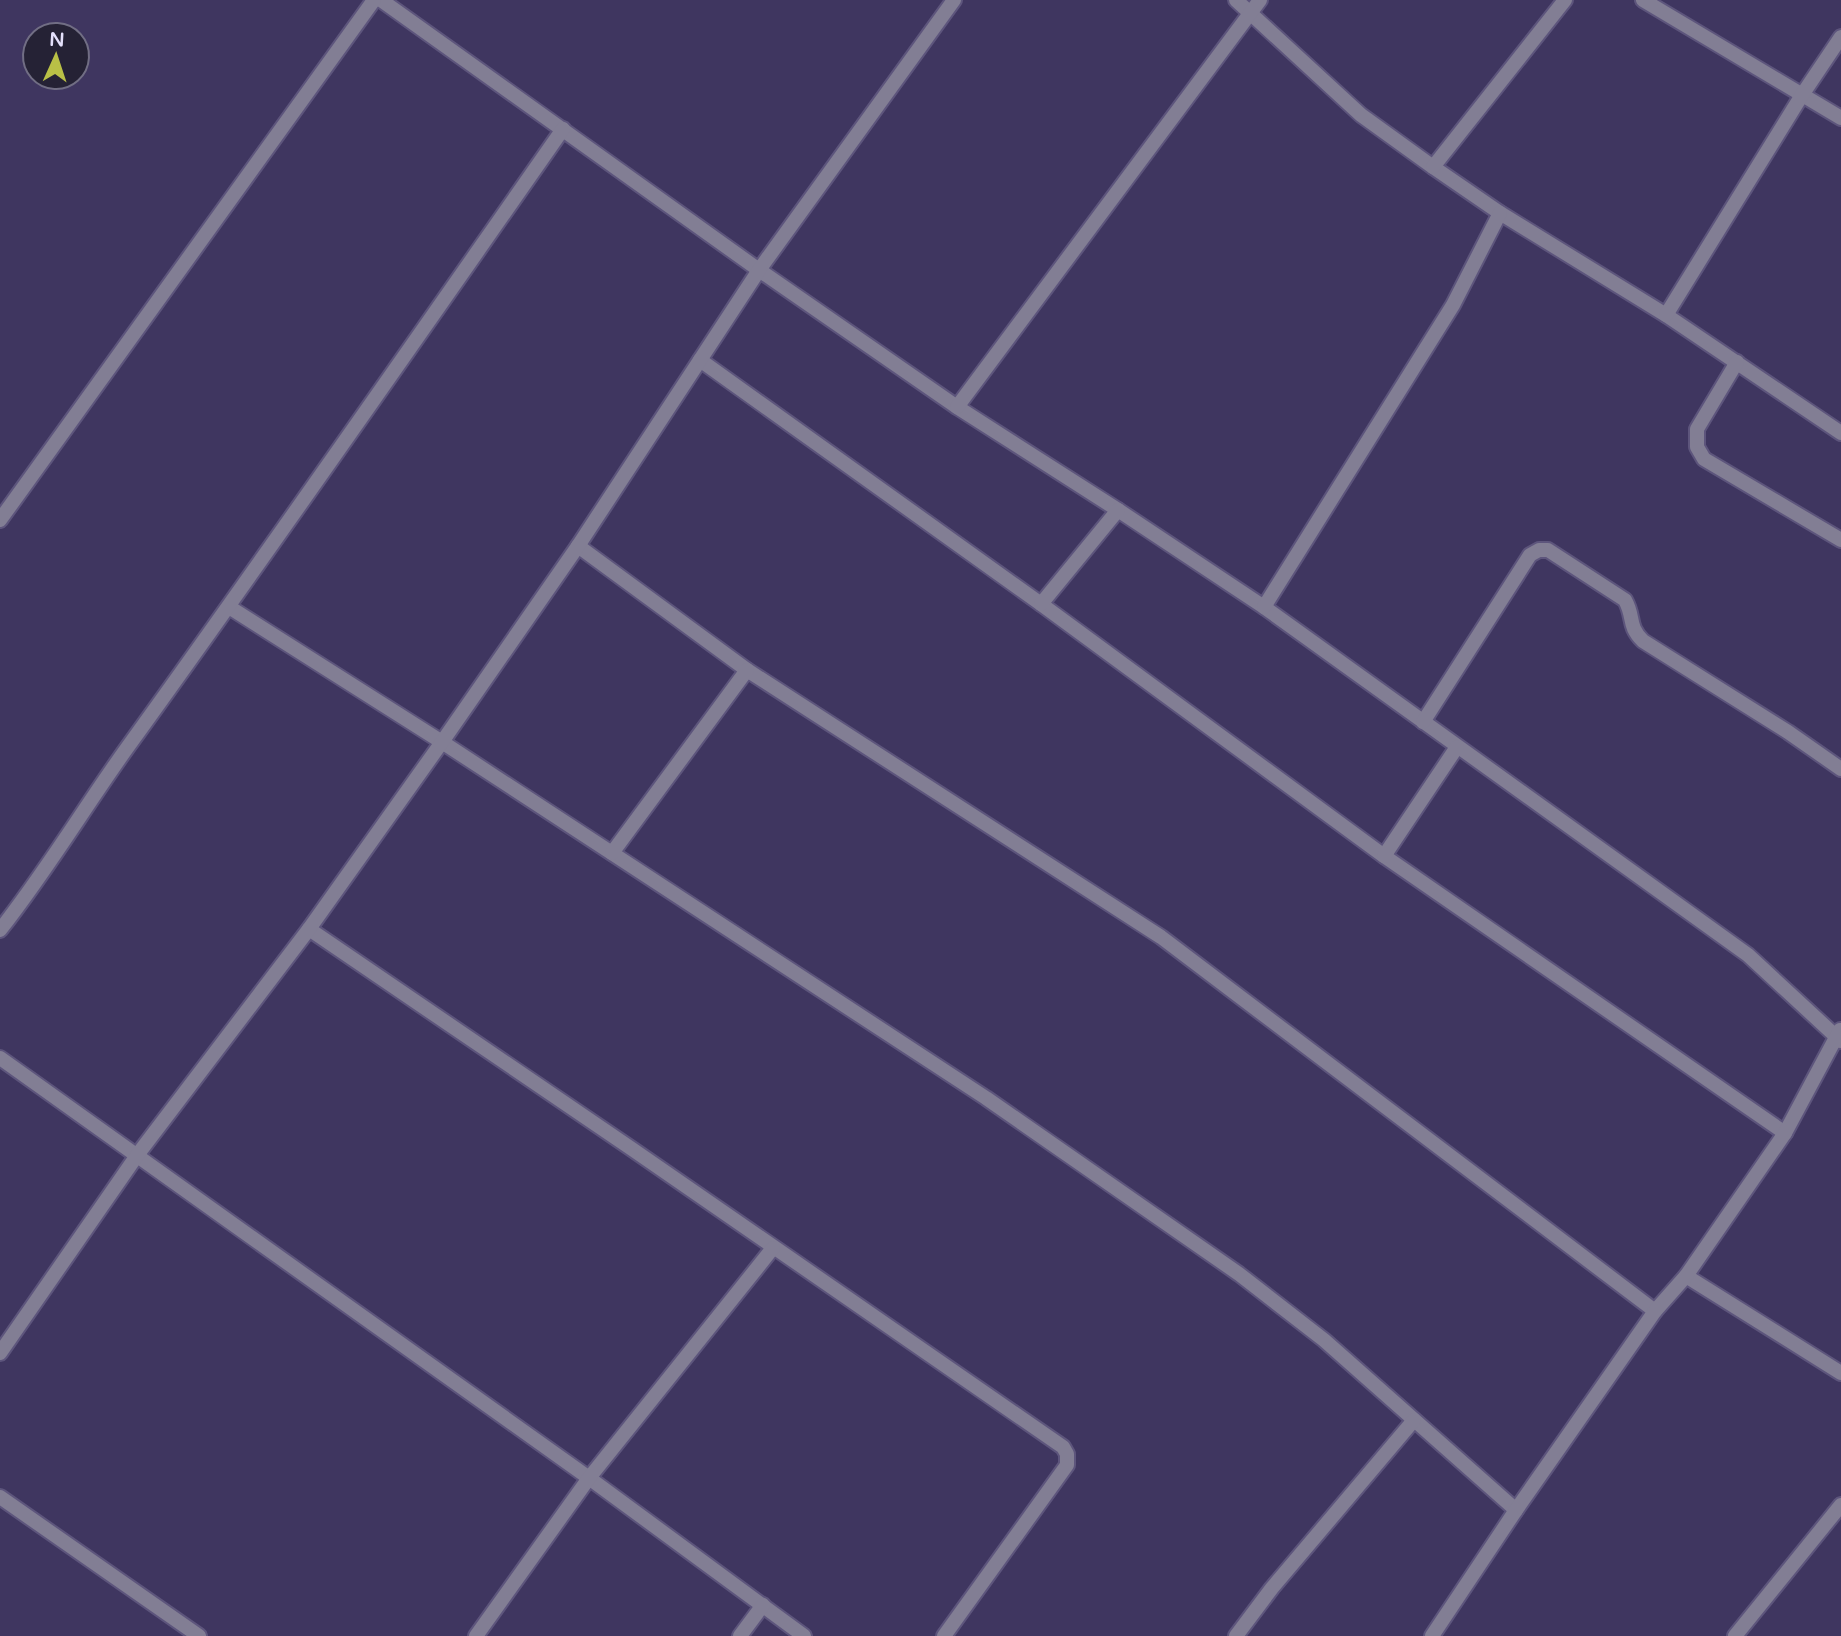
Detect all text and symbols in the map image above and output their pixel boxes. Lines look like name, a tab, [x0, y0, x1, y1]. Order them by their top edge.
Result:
north arrow	[21, 21, 91, 91]
text: N	[49, 29, 65, 51]

